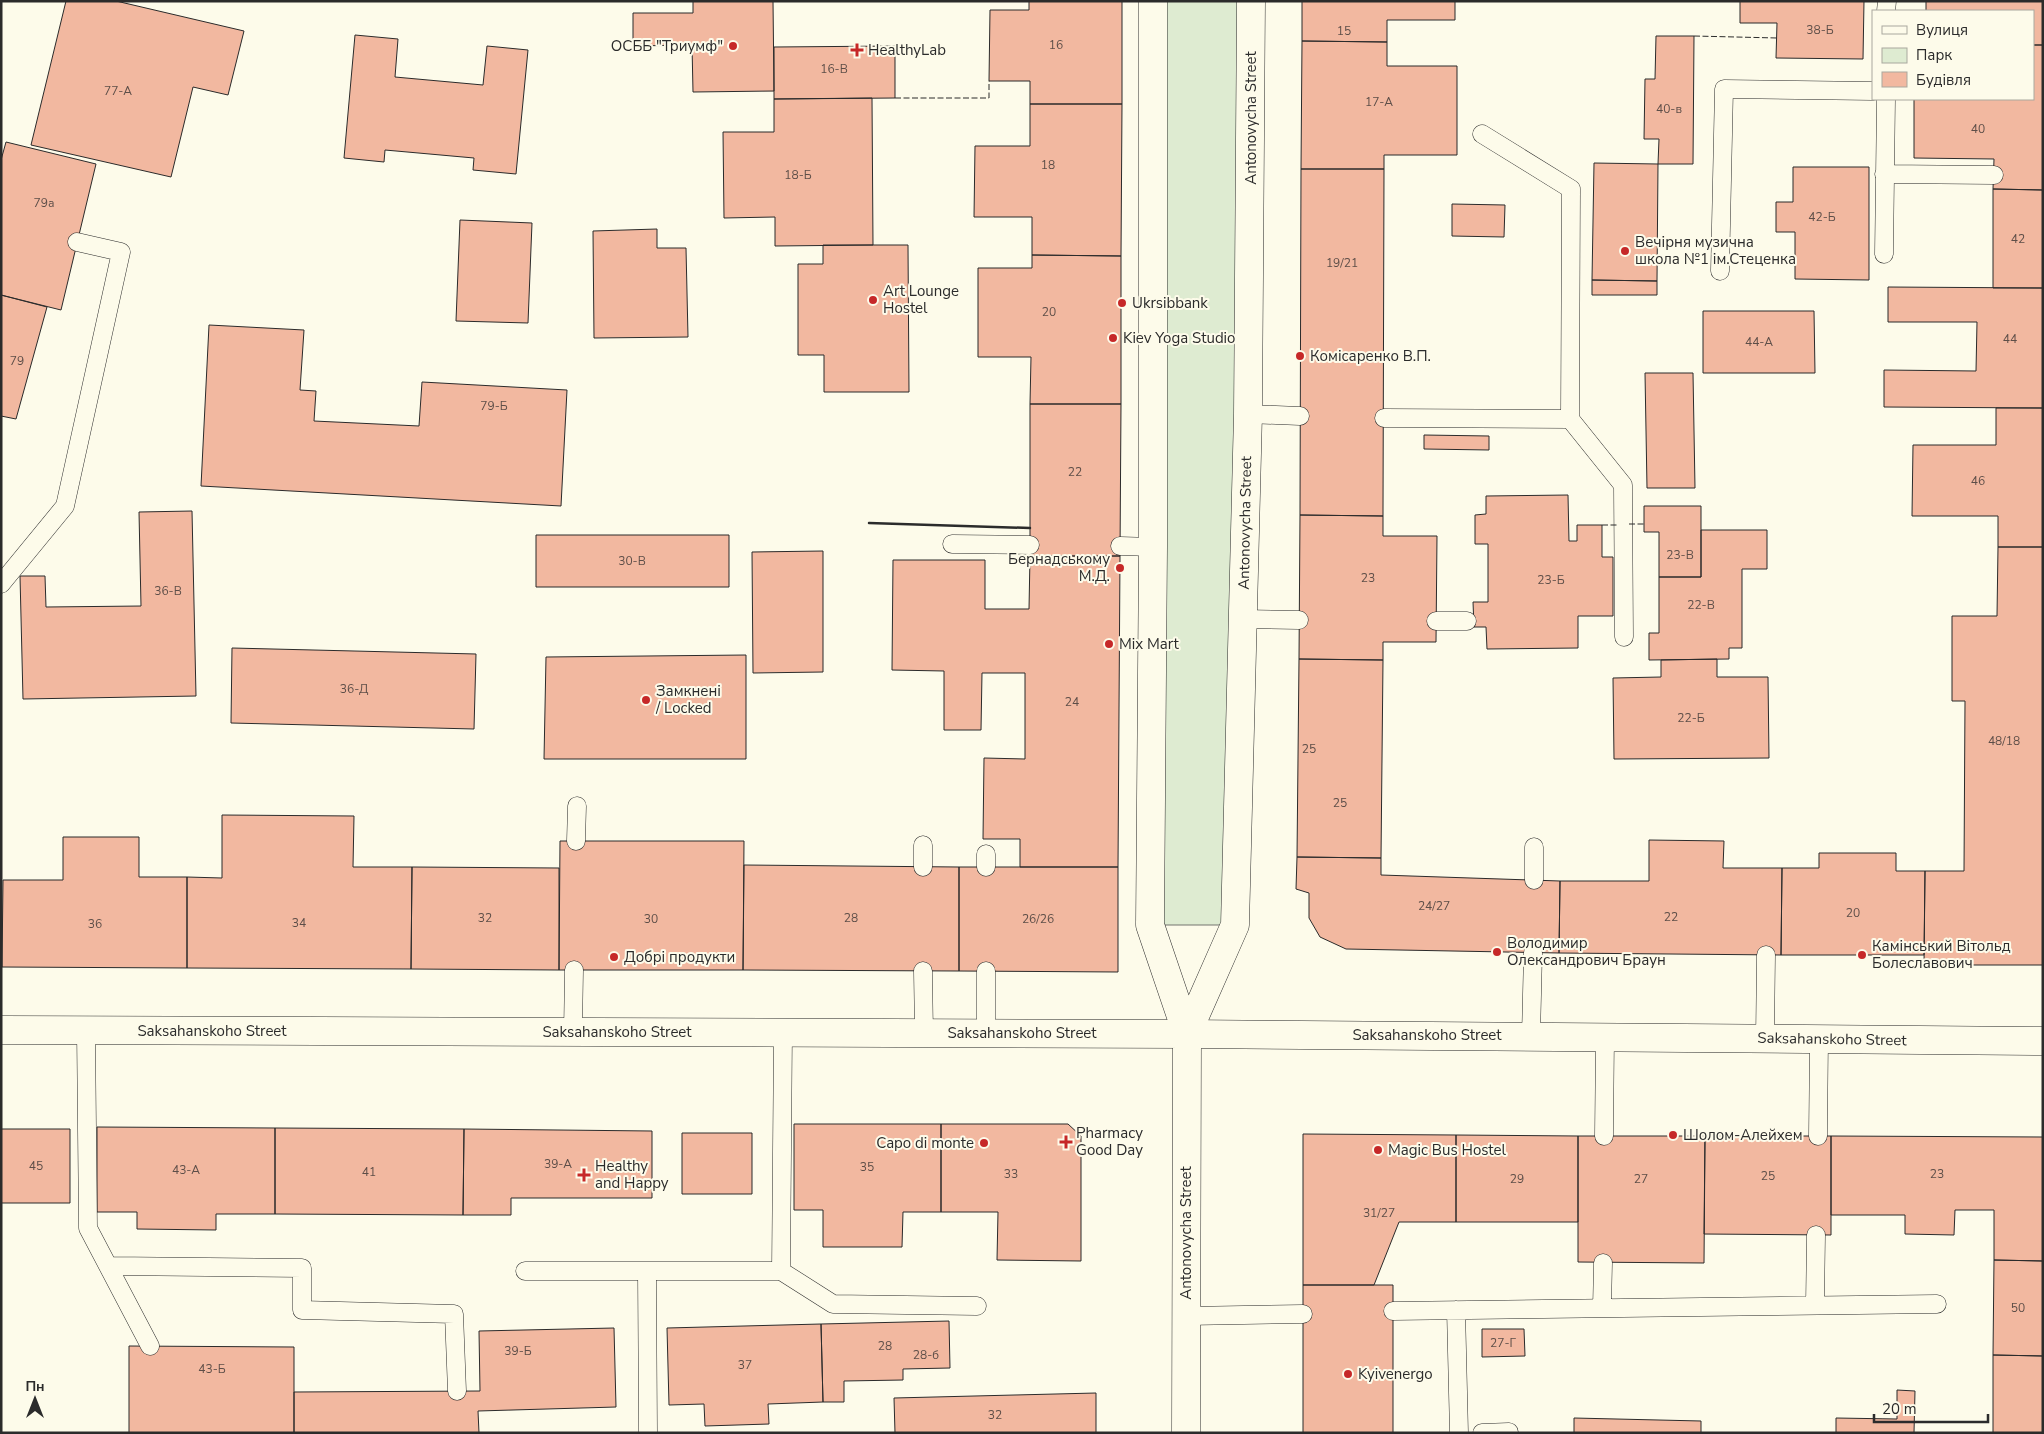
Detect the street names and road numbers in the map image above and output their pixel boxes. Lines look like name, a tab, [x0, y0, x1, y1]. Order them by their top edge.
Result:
street label: Antonovycha Street	[1241, 50, 1261, 185]
street label: Antonovycha Street	[1234, 455, 1256, 590]
street label: Saksahanskoho Street	[137, 1021, 287, 1041]
street label: Saksahanskoho Street	[542, 1022, 692, 1042]
street label: Saksahanskoho Street	[947, 1023, 1097, 1043]
street label: Saksahanskoho Street	[1352, 1025, 1502, 1045]
street label: Saksahanskoho Street	[1757, 1028, 1908, 1050]
street label: Antonovycha Street	[1176, 1165, 1196, 1300]

